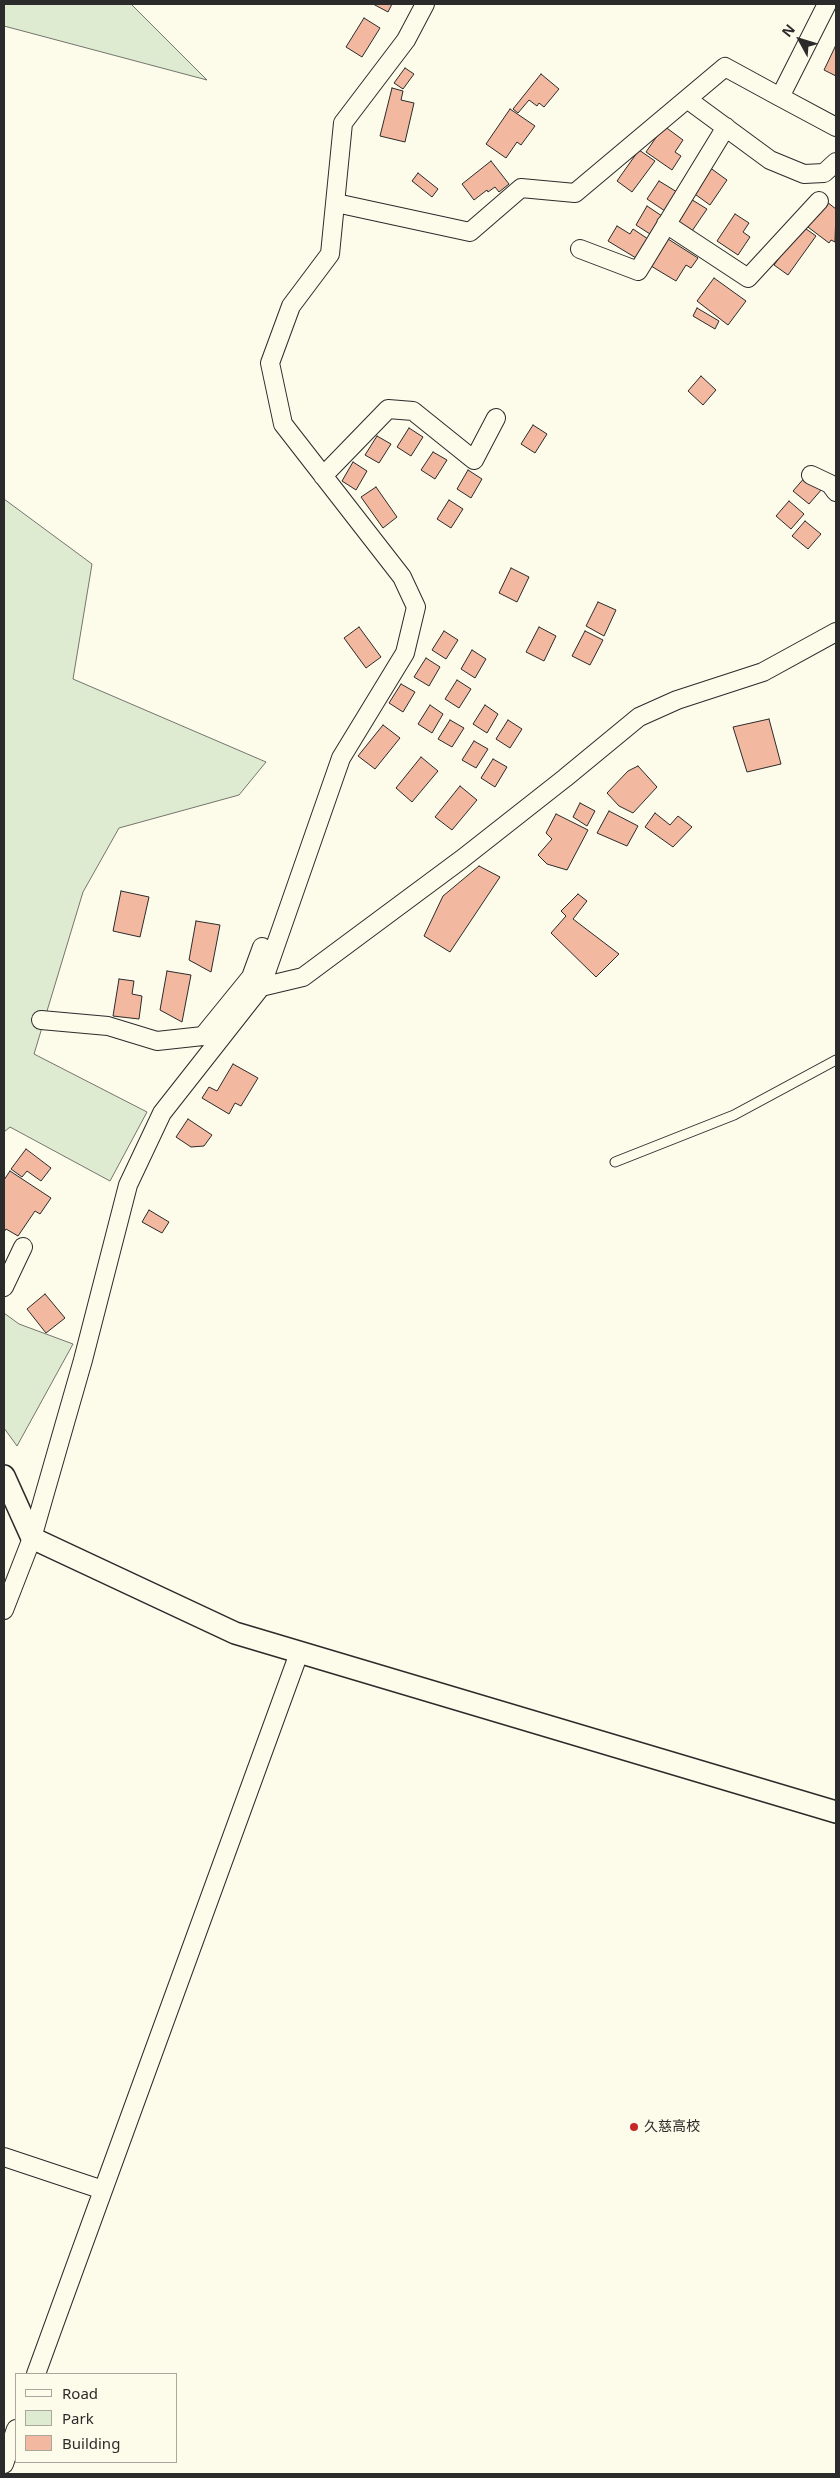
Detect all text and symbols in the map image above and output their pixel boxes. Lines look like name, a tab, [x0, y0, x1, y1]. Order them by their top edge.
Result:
north arrow	[775, 15, 825, 65]
text: N	[777, 20, 799, 41]
place label: 久慈高校	[644, 2119, 700, 2135]
marker: 久慈高校	[628, 2121, 640, 2133]
legend	[15, 2373, 178, 2463]
text: Road	[62, 2383, 98, 2403]
text: Park	[62, 2408, 94, 2428]
text: Building	[62, 2433, 120, 2453]

